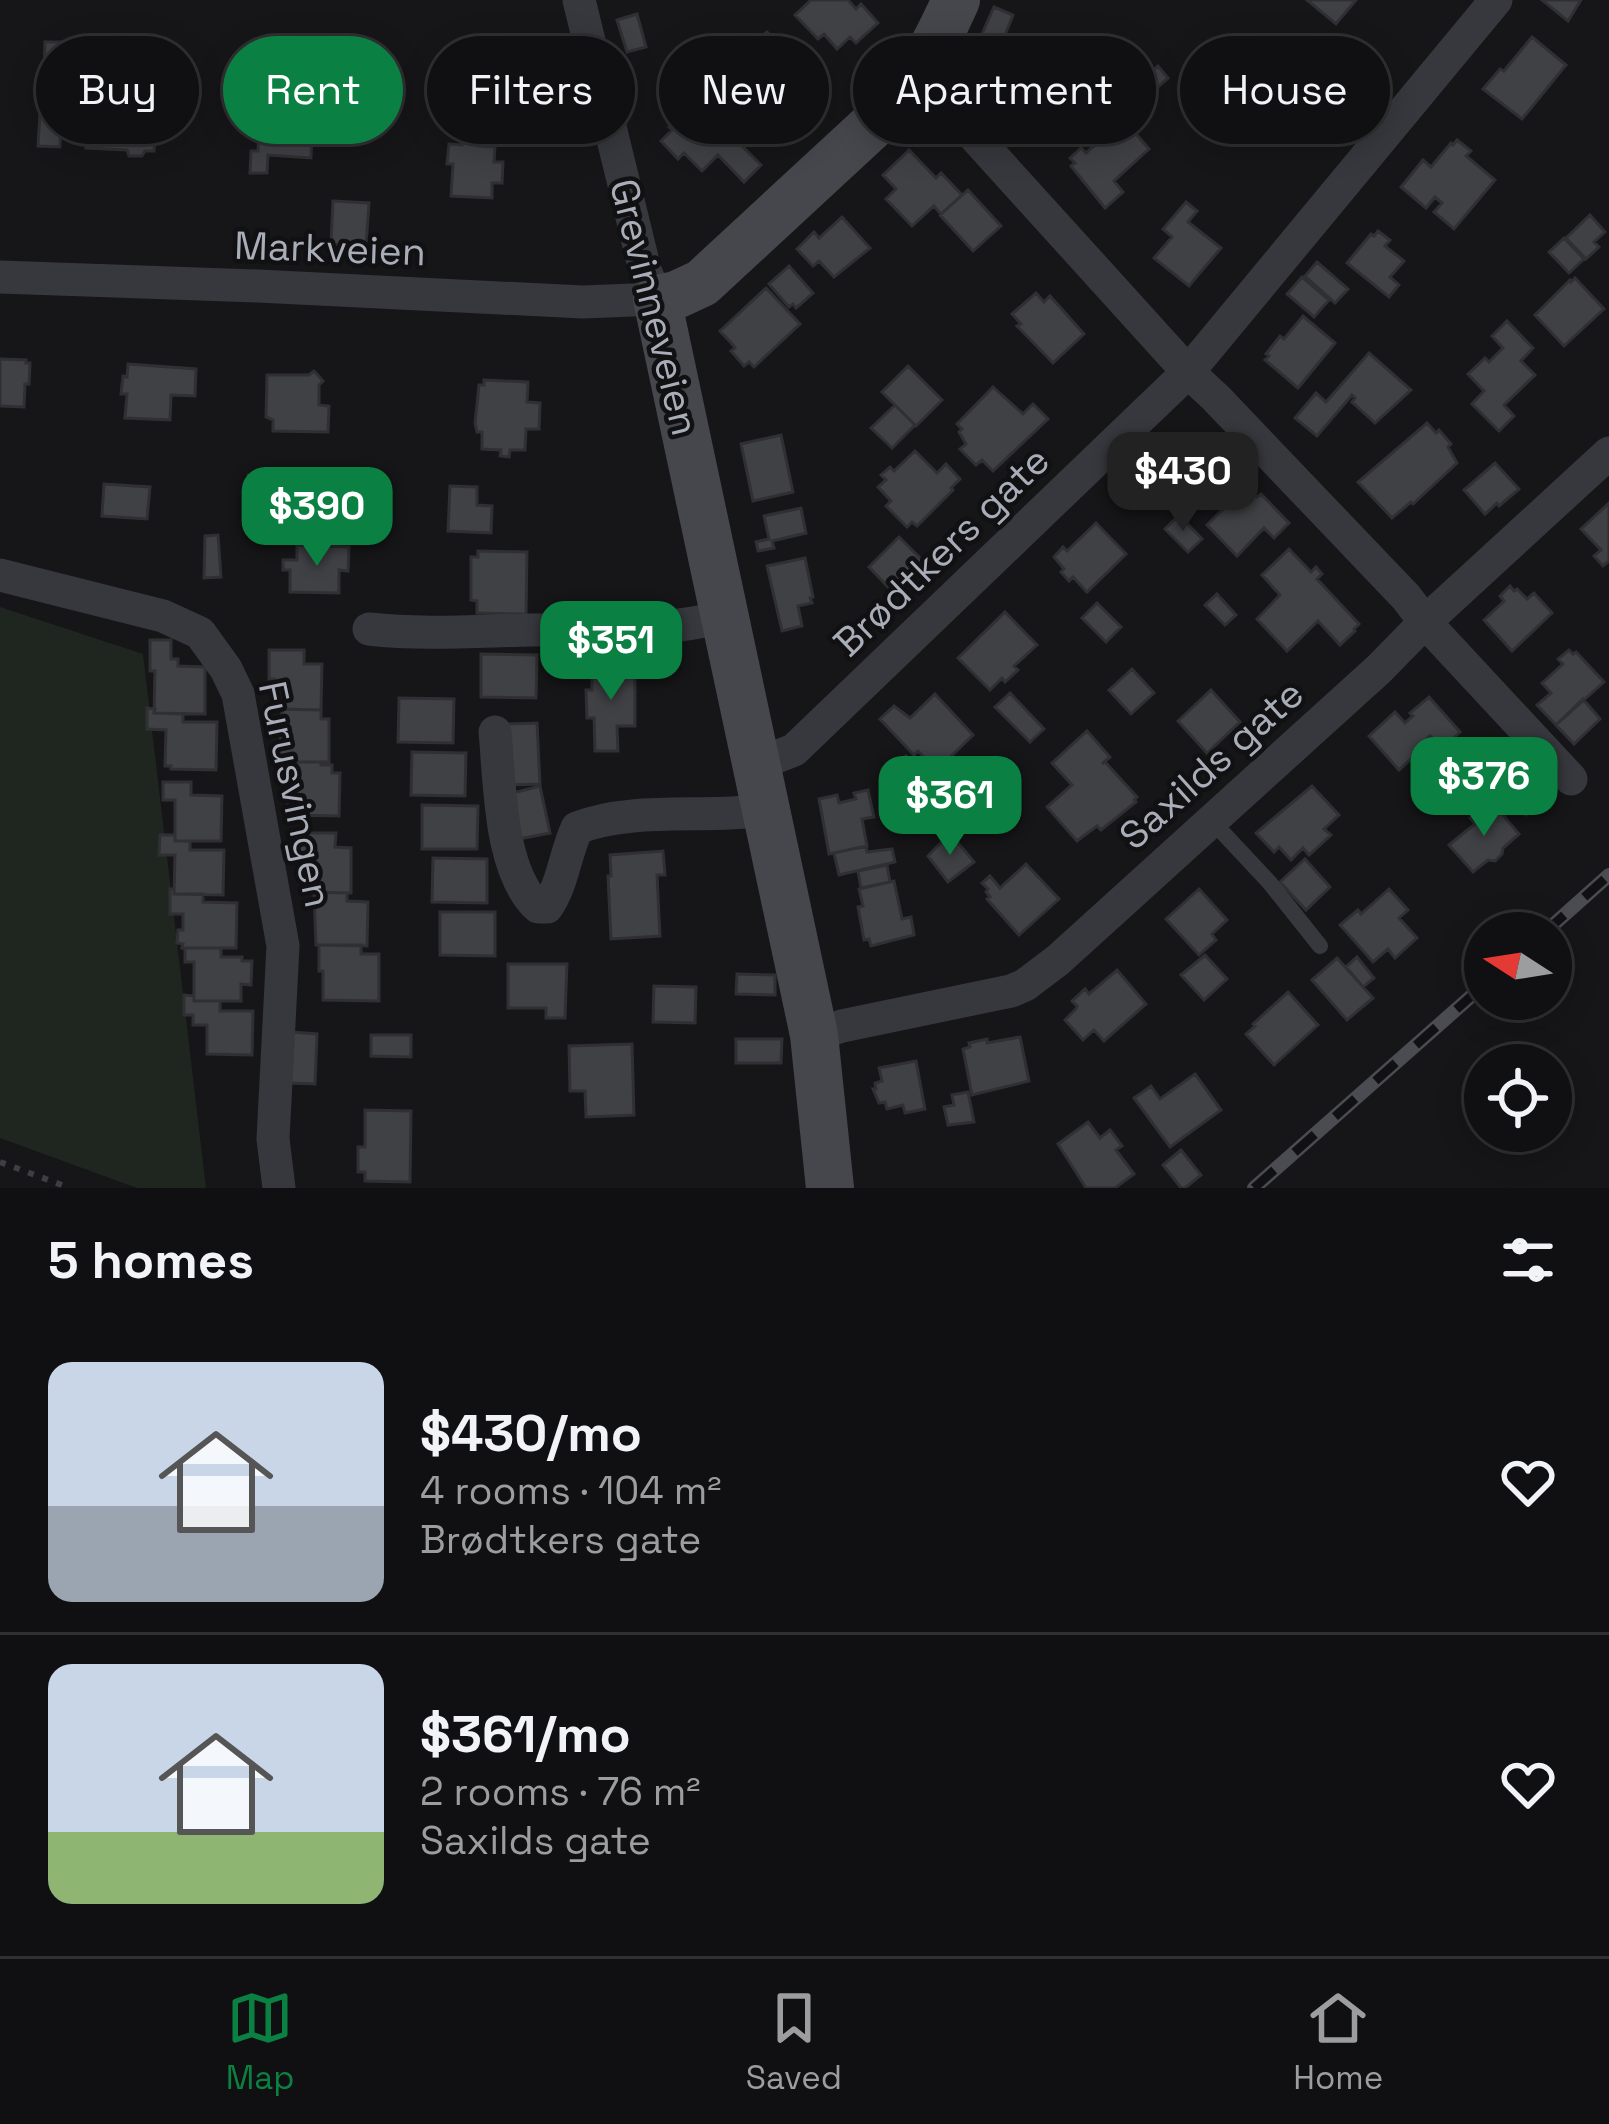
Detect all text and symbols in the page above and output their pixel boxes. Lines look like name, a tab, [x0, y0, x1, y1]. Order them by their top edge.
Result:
chip: Buy	[36, 36, 199, 144]
chip: Rent	[223, 36, 403, 144]
chip: Filters	[427, 36, 635, 144]
chip: New	[659, 36, 829, 144]
chip: Apartment	[853, 36, 1156, 144]
chip: House	[1180, 36, 1390, 144]
street label: Grevinneveien	[599, 174, 710, 440]
street label: Markveien	[233, 221, 427, 276]
pin: $430	[1112, 432, 1254, 534]
street label: Brødtkers gate	[823, 436, 1060, 667]
text: $430	[1134, 446, 1232, 495]
pin: $390	[246, 467, 388, 569]
text: $390	[269, 481, 365, 530]
pin: $351	[540, 601, 682, 703]
text: $351	[567, 615, 655, 664]
street label: Saxilds gate	[1109, 669, 1313, 860]
street label: Furusvingen	[248, 677, 343, 912]
pin: $376	[1413, 737, 1555, 839]
text: $376	[1438, 751, 1530, 800]
pin: $361	[879, 756, 1021, 858]
text: $361	[906, 770, 994, 819]
north arrow	[1464, 912, 1572, 1020]
map controls	[1464, 912, 1572, 1152]
button: locate	[1464, 1044, 1572, 1152]
icon: filters	[1495, 1227, 1561, 1293]
text: 5 homes	[48, 1228, 254, 1293]
text: $430/mo	[420, 1401, 642, 1466]
icon: home	[144, 1410, 288, 1554]
icon: heart	[1495, 1449, 1561, 1515]
text: 4 rooms · 104 m²	[420, 1466, 722, 1515]
text: Brødtkers gate	[420, 1515, 701, 1564]
text: $361/mo	[420, 1702, 631, 1767]
icon: home	[144, 1712, 288, 1856]
icon: heart	[1495, 1751, 1561, 1817]
text: 2 rooms · 76 m²	[420, 1767, 701, 1816]
text: Saxilds gate	[420, 1816, 651, 1865]
tab: Map	[226, 1985, 294, 2099]
tab: Saved	[746, 1985, 842, 2099]
tab: Home	[1293, 1985, 1383, 2099]

